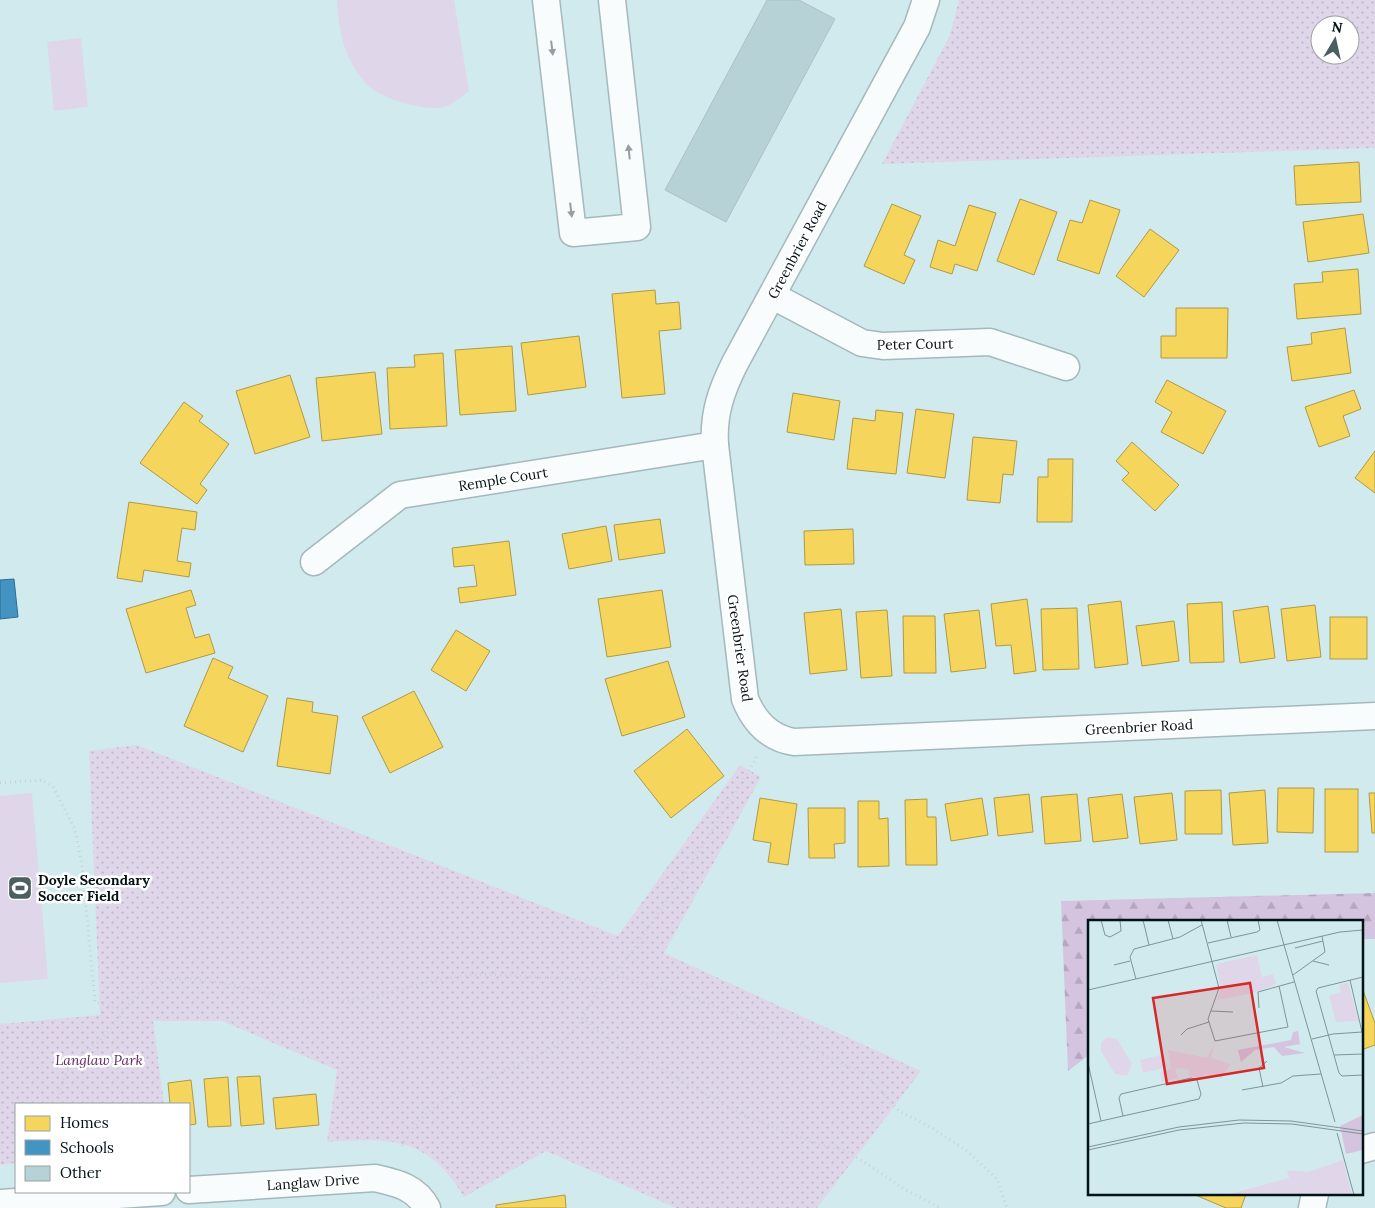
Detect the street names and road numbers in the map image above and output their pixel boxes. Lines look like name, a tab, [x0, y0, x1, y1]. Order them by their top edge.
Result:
street label: Greenbrier Road	[764, 198, 830, 302]
street label: Peter Court	[877, 334, 954, 354]
street label: Remple Court	[457, 463, 549, 495]
street label: Greenbrier Road	[724, 593, 756, 703]
street label: Greenbrier Road	[1085, 715, 1193, 739]
street label: Langlaw Drive	[266, 1170, 360, 1194]

